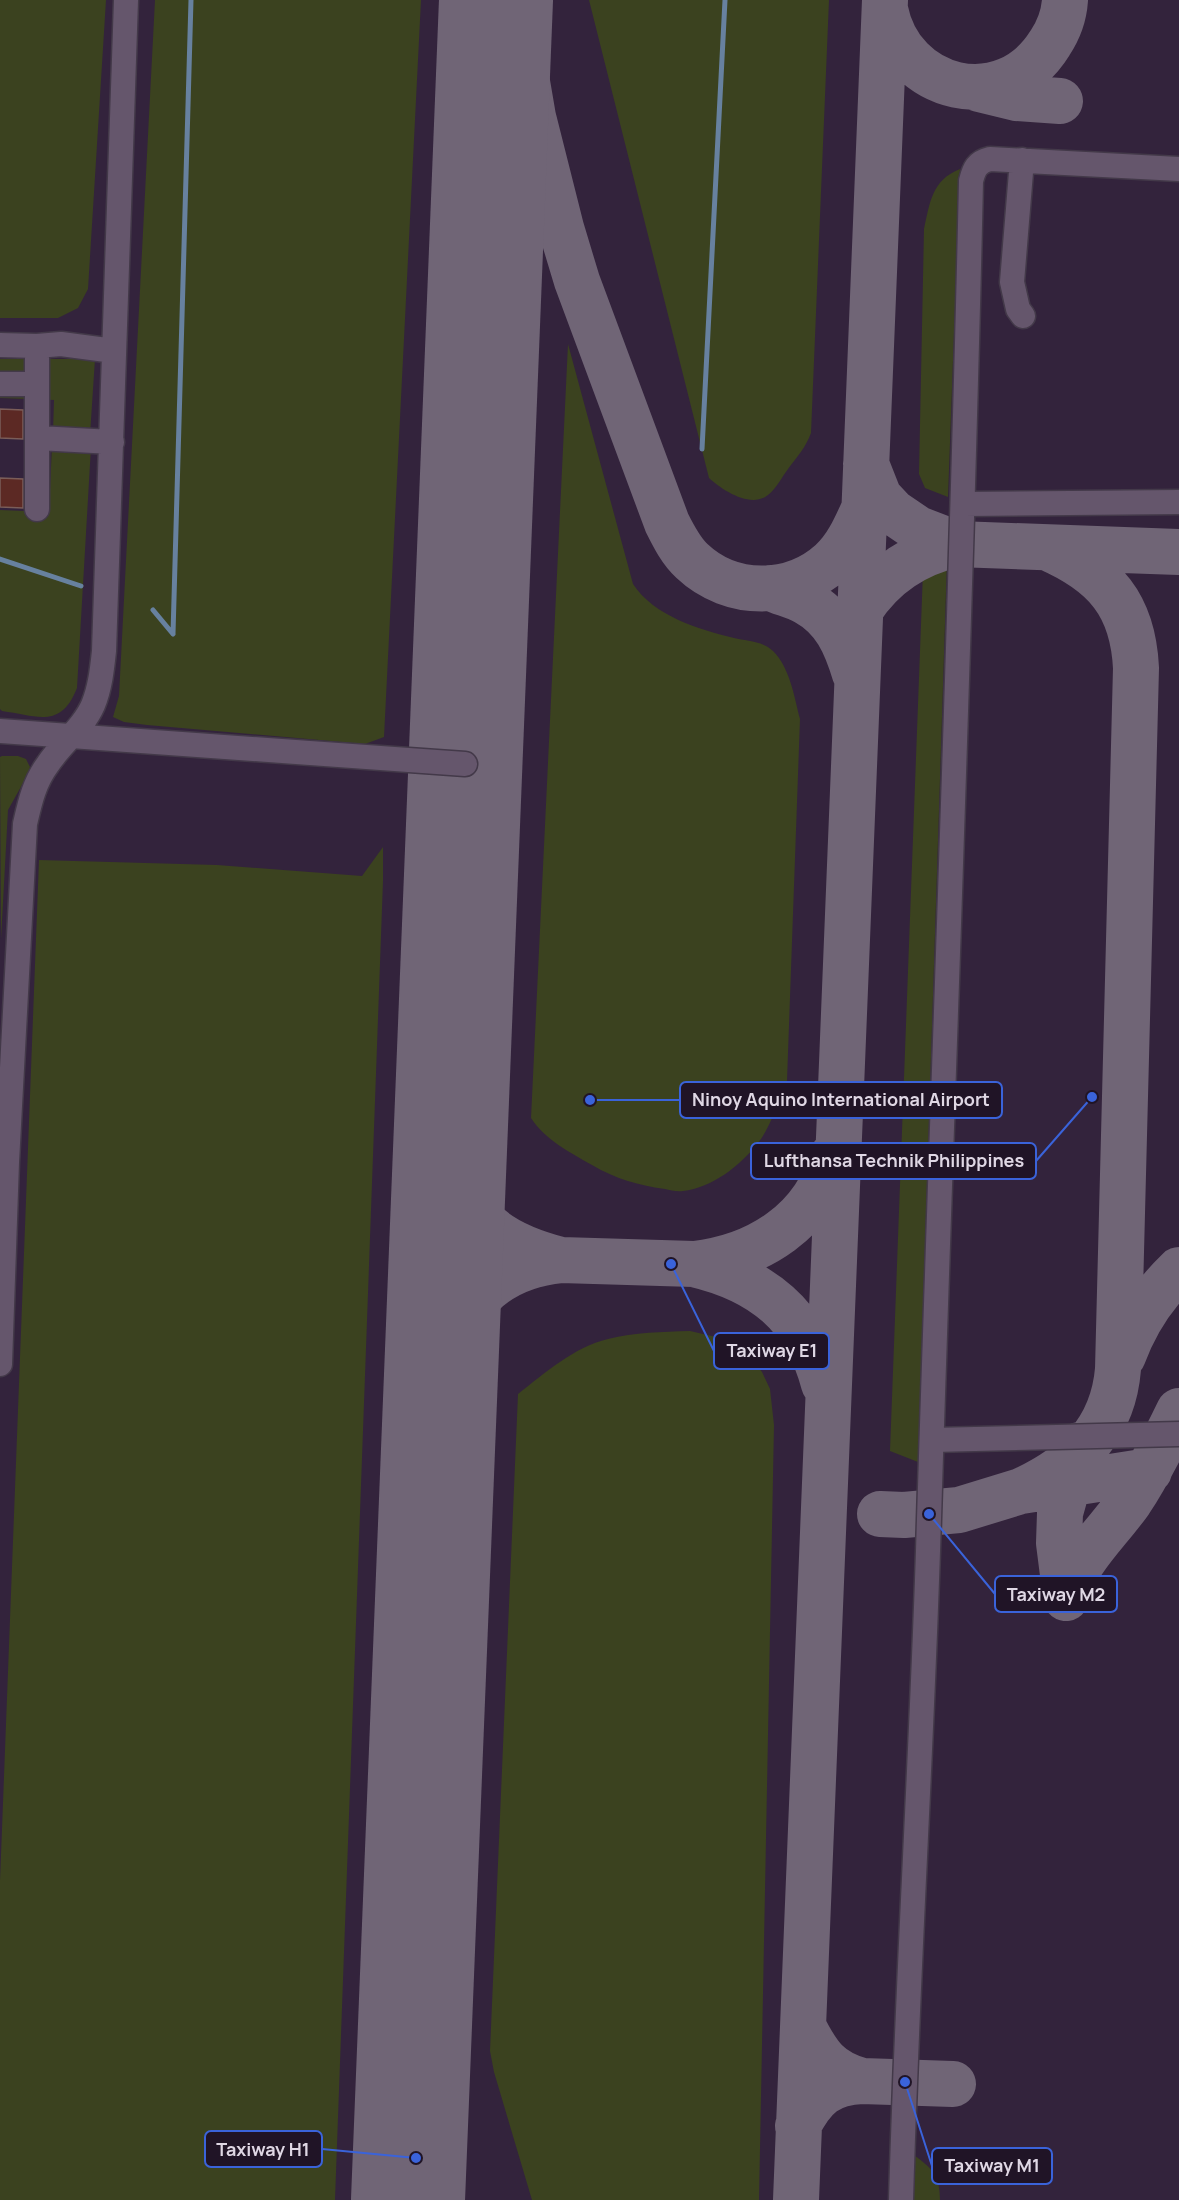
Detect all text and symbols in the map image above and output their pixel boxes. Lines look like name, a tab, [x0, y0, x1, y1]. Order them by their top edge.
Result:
callout: Ninoy Aquino International Airport	[680, 1082, 1002, 1118]
text: Ninoy Aquino International Airport	[692, 1087, 990, 1111]
callout: Lufthansa Technik Philippines	[751, 1143, 1036, 1179]
text: Lufthansa Technik Philippines	[764, 1148, 1024, 1172]
callout: Taxiway E1	[714, 1333, 829, 1369]
text: Taxiway E1	[727, 1338, 817, 1362]
callout: Taxiway M2	[995, 1576, 1117, 1612]
text: Taxiway M2	[1007, 1582, 1105, 1606]
callout: Taxiway H1	[205, 2131, 322, 2167]
text: Taxiway H1	[216, 2137, 310, 2161]
callout: Taxiway M1	[932, 2148, 1052, 2184]
text: Taxiway M1	[944, 2153, 1040, 2177]

